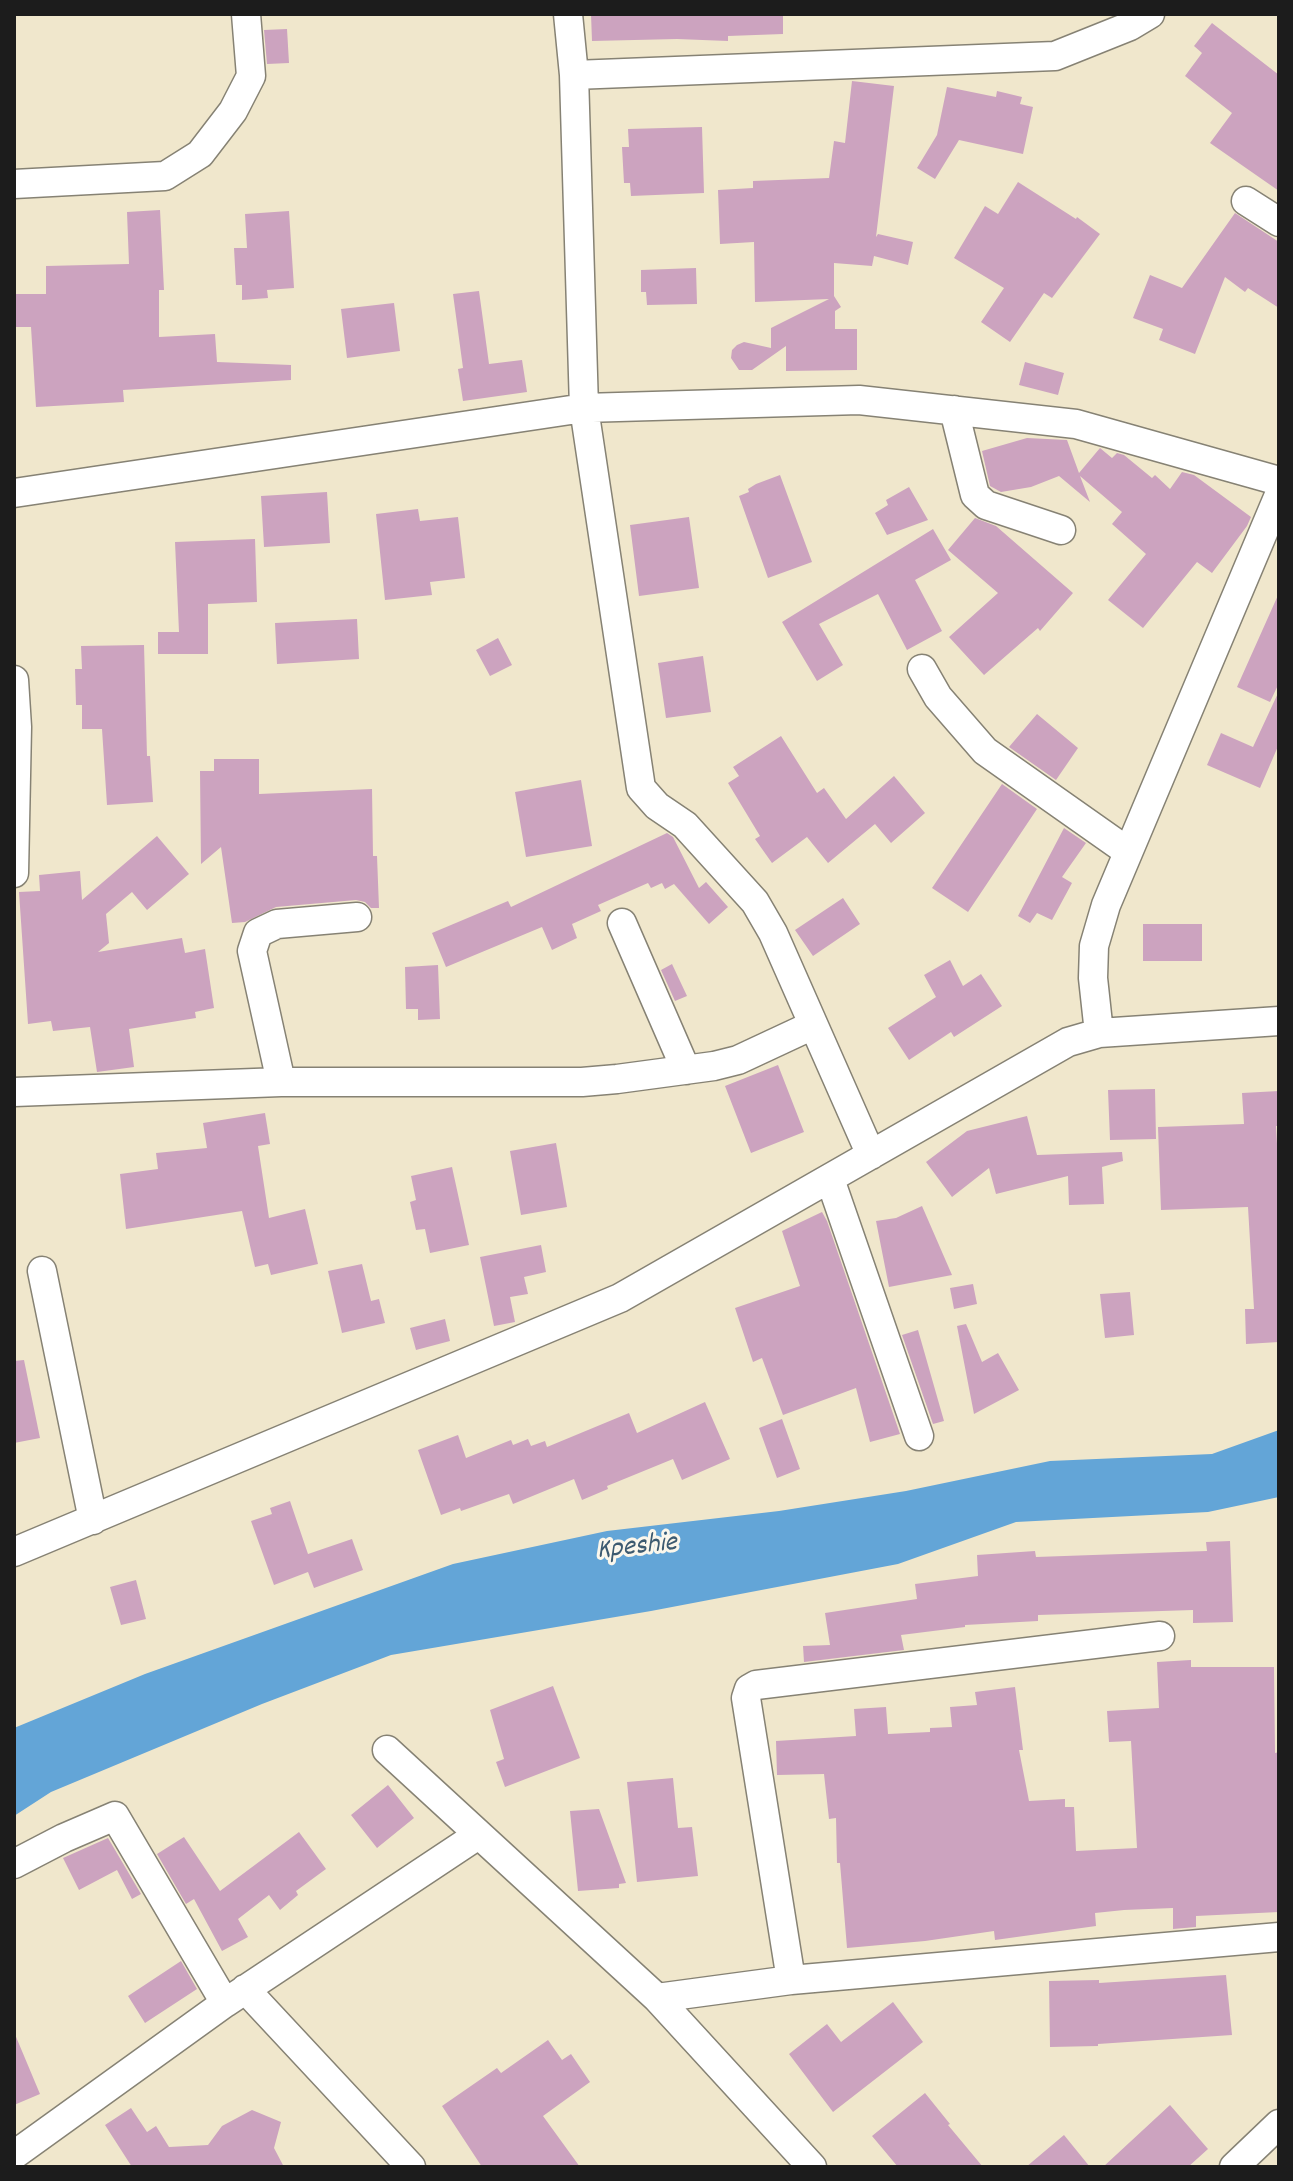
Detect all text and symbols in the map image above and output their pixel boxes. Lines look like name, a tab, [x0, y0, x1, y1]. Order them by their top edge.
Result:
water label: Kpeshie	[595, 1528, 679, 1570]

